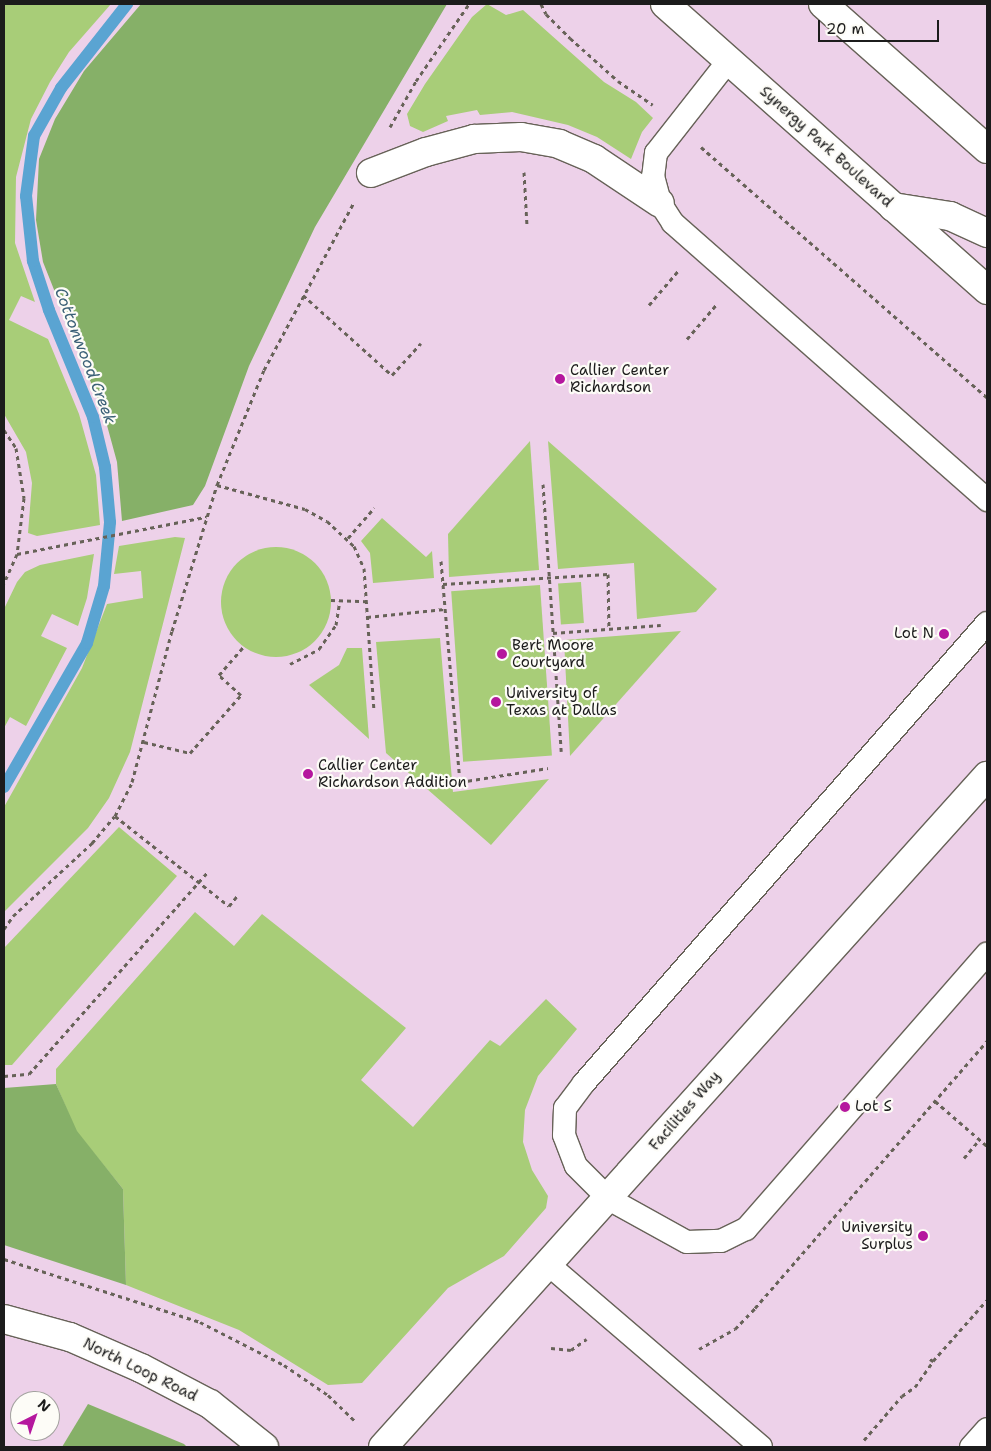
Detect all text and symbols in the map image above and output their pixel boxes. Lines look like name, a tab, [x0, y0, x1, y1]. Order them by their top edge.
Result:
scale bar	[821, 10, 942, 42]
text: 20 m	[826, 19, 865, 39]
street label: Synergy Park Boulevard	[756, 83, 896, 211]
water label: Cottonwood Creek	[50, 285, 120, 427]
place label: Callier Center Richardson	[570, 361, 669, 396]
marker: Callier Center Richardson	[554, 373, 566, 385]
place label: Lot N	[894, 625, 934, 643]
marker: Lot N	[938, 628, 950, 640]
place label: Bert Moore Courtyard	[512, 636, 594, 671]
marker: Bert Moore Courtyard	[496, 648, 508, 660]
place label: University of Texas at Dallas	[506, 684, 617, 719]
marker: University of Texas at Dallas	[490, 696, 502, 708]
place label: Callier Center Richardson Addition	[318, 756, 467, 791]
marker: Callier Center Richardson Addition	[302, 768, 314, 780]
street label: Facilities Way	[646, 1068, 724, 1154]
place label: Lot S	[855, 1098, 892, 1116]
marker: Lot S	[839, 1101, 851, 1113]
place label: University Surplus	[841, 1218, 913, 1253]
marker: University Surplus	[917, 1230, 929, 1242]
street label: North Loop Road	[80, 1335, 200, 1405]
north arrow	[10, 1391, 60, 1441]
text: N	[34, 1395, 54, 1416]

